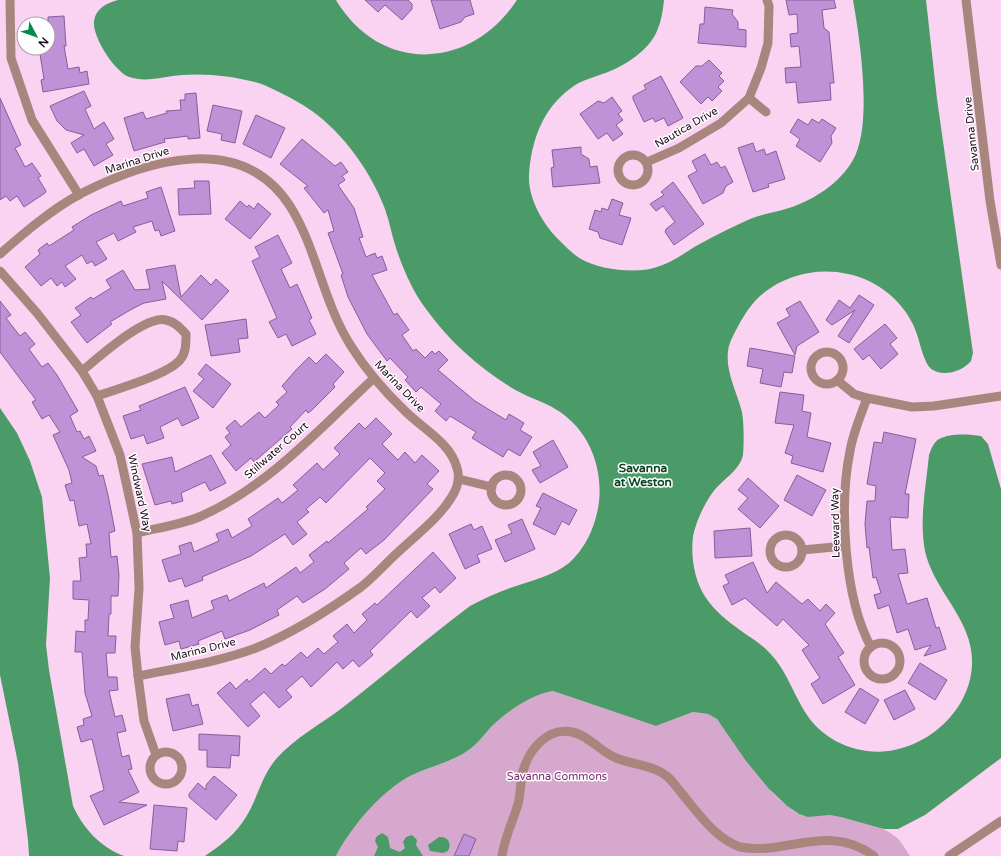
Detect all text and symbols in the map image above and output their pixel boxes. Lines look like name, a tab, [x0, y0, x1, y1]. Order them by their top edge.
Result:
north arrow	[16, 16, 56, 56]
text: N	[35, 35, 51, 50]
street label: Savanna Drive	[961, 96, 982, 172]
street label: Nautica Drive	[652, 104, 720, 151]
street label: Marina Drive	[103, 144, 171, 177]
street label: Marina Drive	[372, 358, 427, 415]
street label: Stillwater Court	[242, 419, 311, 482]
street label: Windward Way	[125, 453, 154, 533]
district label: Savanna at Weston	[614, 461, 672, 489]
street label: Leeward Way	[828, 488, 843, 558]
street label: Marina Drive	[169, 635, 237, 664]
park label: Savanna Commons	[507, 770, 607, 783]

